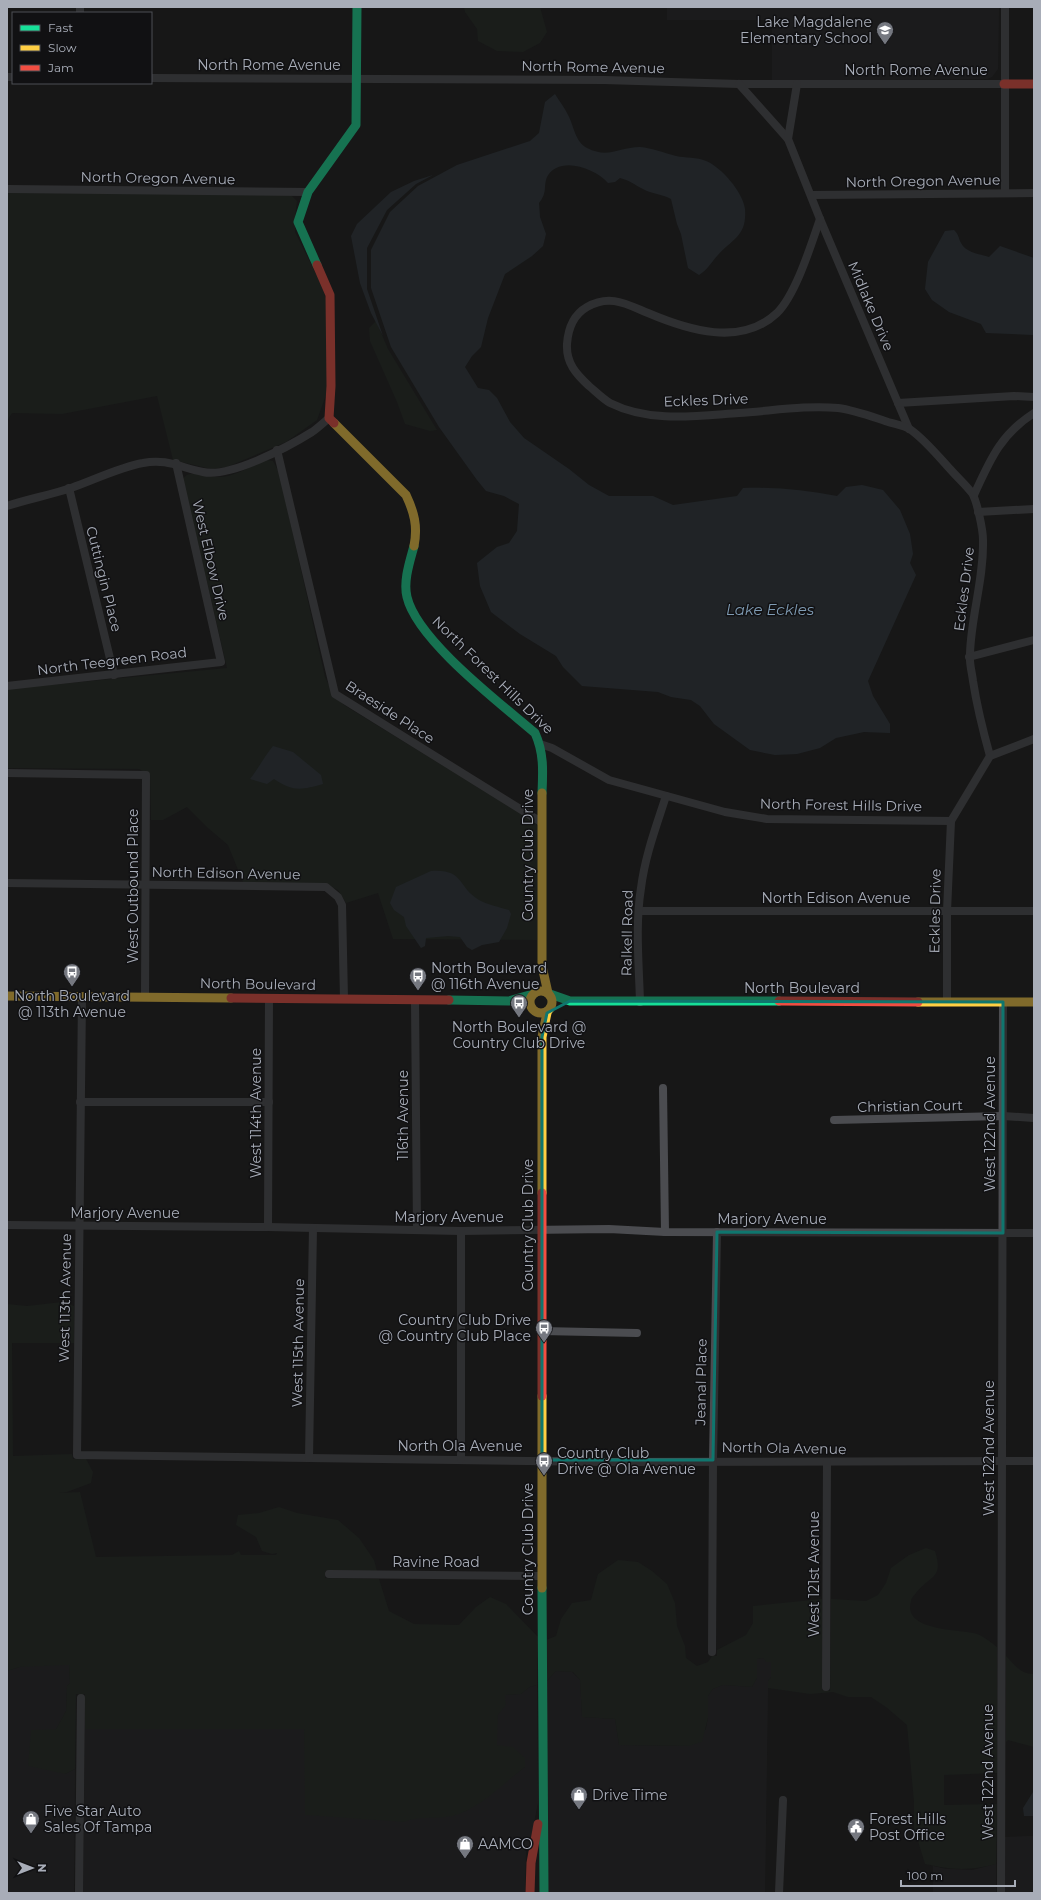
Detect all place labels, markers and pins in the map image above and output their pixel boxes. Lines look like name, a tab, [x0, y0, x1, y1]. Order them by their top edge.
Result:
place label: Lake Magdalene Elementary School	[740, 13, 872, 47]
school or university icon: Lake Magdalene Elementary School	[875, 20, 895, 45]
place label: North Boulevard @ 116th Avenue	[431, 959, 547, 993]
bus stop icon: North Boulevard @ 113th Avenue	[62, 962, 82, 987]
bus stop icon: North Boulevard @ 116th Avenue	[408, 966, 428, 991]
place label: North Boulevard @ 113th Avenue	[14, 987, 130, 1021]
bus stop icon: North Boulevard @ Country Club Drive	[509, 993, 529, 1018]
place label: North Boulevard @ Country Club Drive	[452, 1018, 586, 1052]
place label: Country Club Drive @ Country Club Place	[379, 1311, 531, 1345]
bus stop icon: Country Club Drive @ Country Club Place	[534, 1318, 554, 1343]
place label: Country Club Drive @ Ola Avenue	[557, 1444, 696, 1478]
bus stop icon: Country Club Drive @ Ola Avenue	[534, 1451, 554, 1476]
shop icon: Drive Time	[569, 1785, 589, 1810]
place label: Drive Time	[592, 1786, 667, 1804]
place label: Five Star Auto Sales Of Tampa	[44, 1802, 152, 1836]
shop icon: Five Star Auto Sales Of Tampa	[21, 1809, 41, 1834]
place label: Forest Hills Post Office	[869, 1810, 946, 1844]
public building icon: Forest Hills Post Office	[846, 1817, 866, 1842]
shop icon: AAMCO	[455, 1834, 475, 1859]
place label: AAMCO	[478, 1835, 533, 1853]

